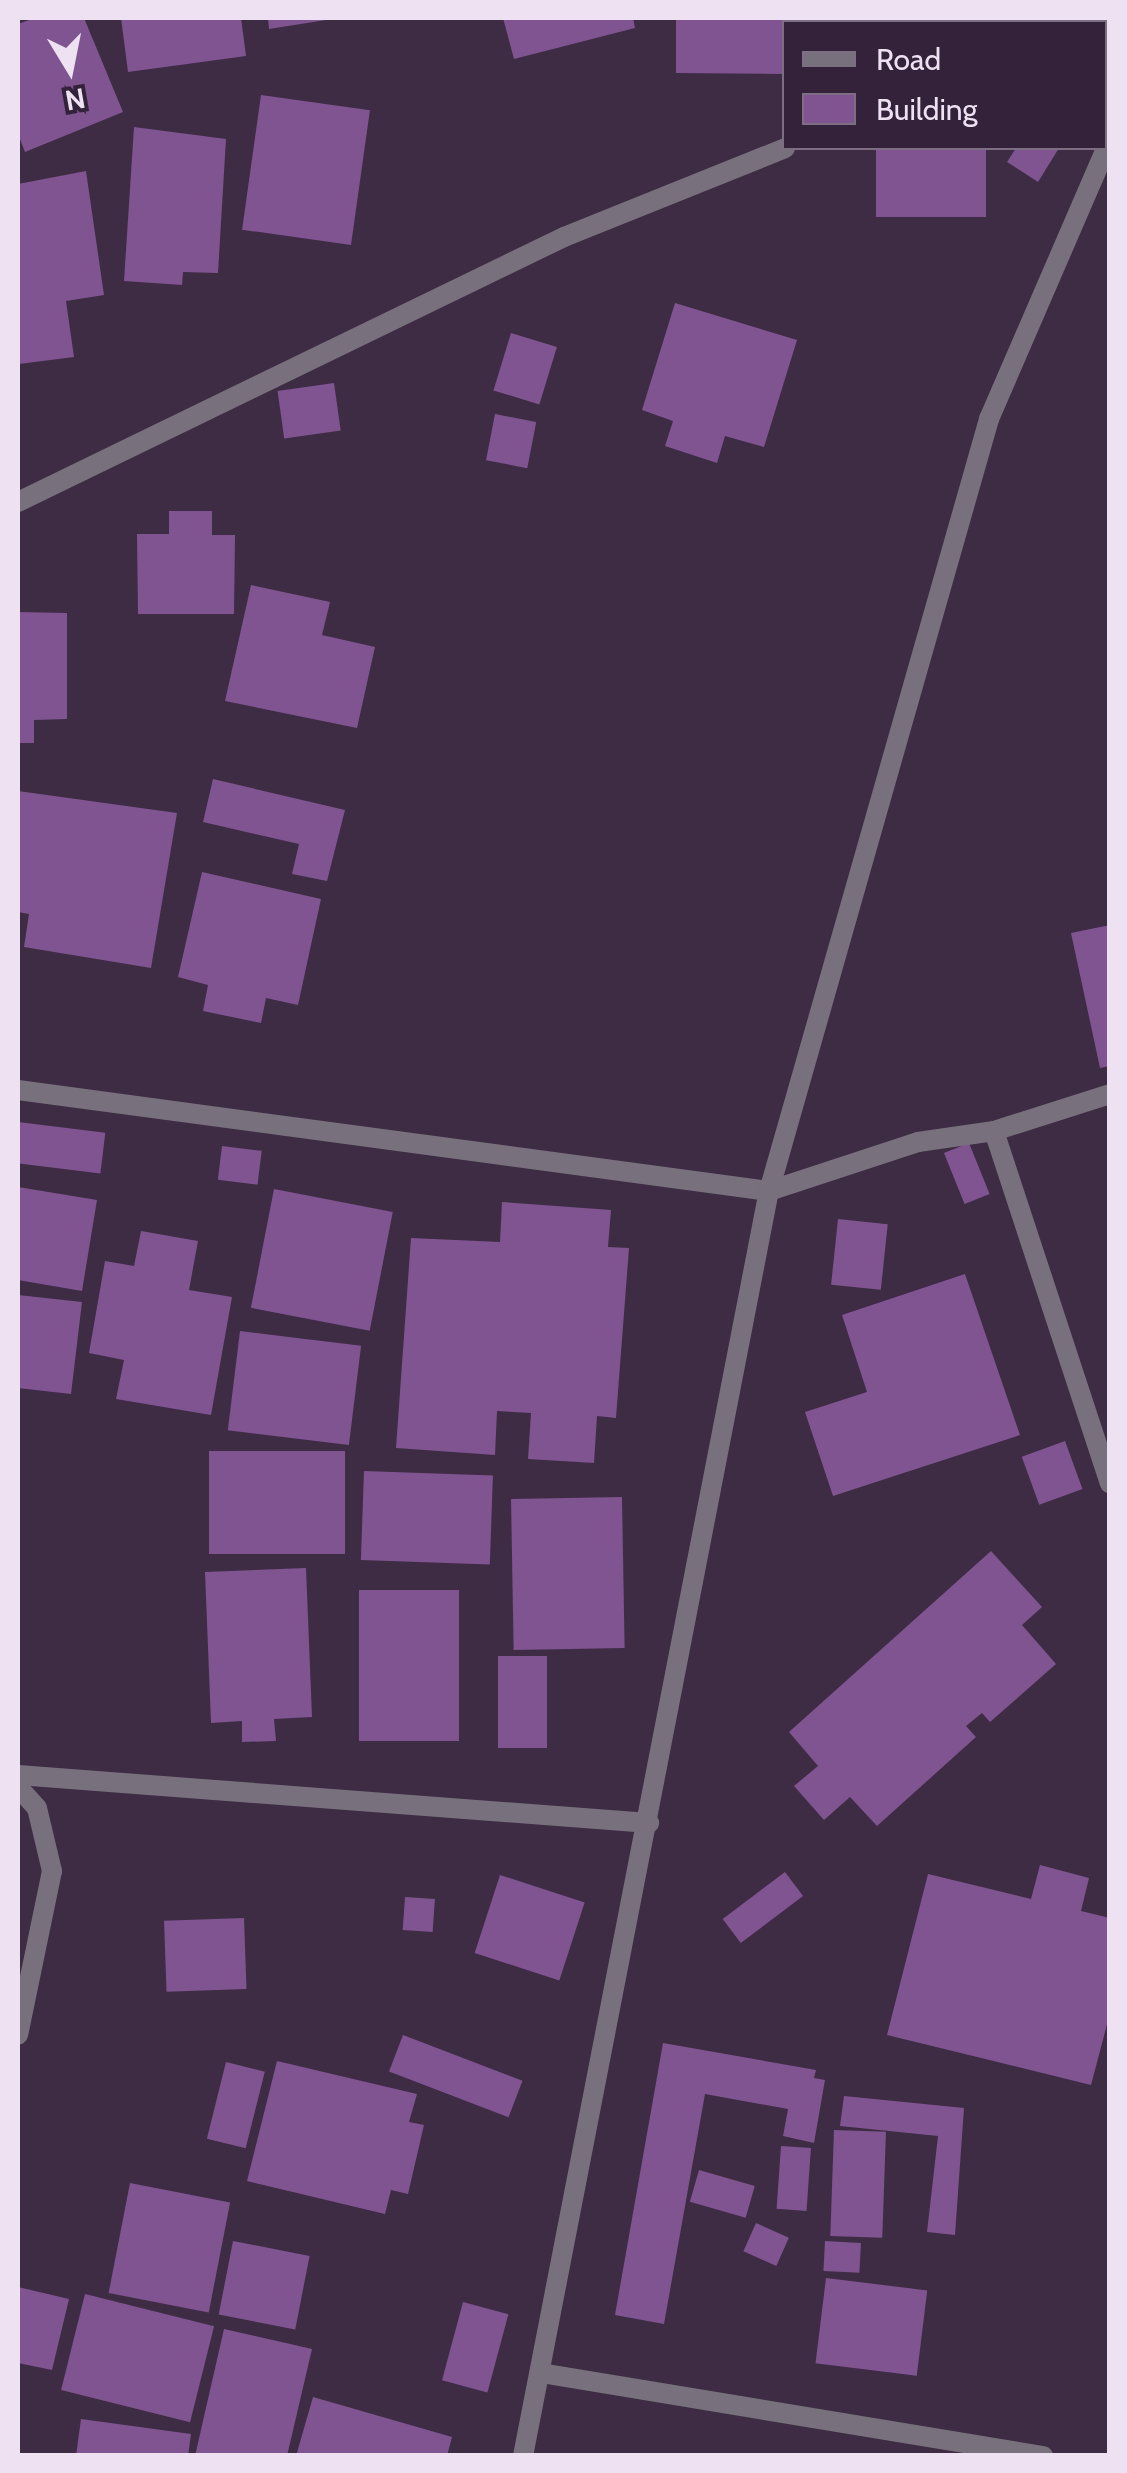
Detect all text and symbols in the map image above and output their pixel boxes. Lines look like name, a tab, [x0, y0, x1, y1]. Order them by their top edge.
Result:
north arrow	[20, 20, 120, 120]
legend	[782, 20, 1107, 150]
text: Road	[876, 41, 941, 78]
text: N	[63, 81, 88, 118]
text: Building	[876, 91, 978, 128]

